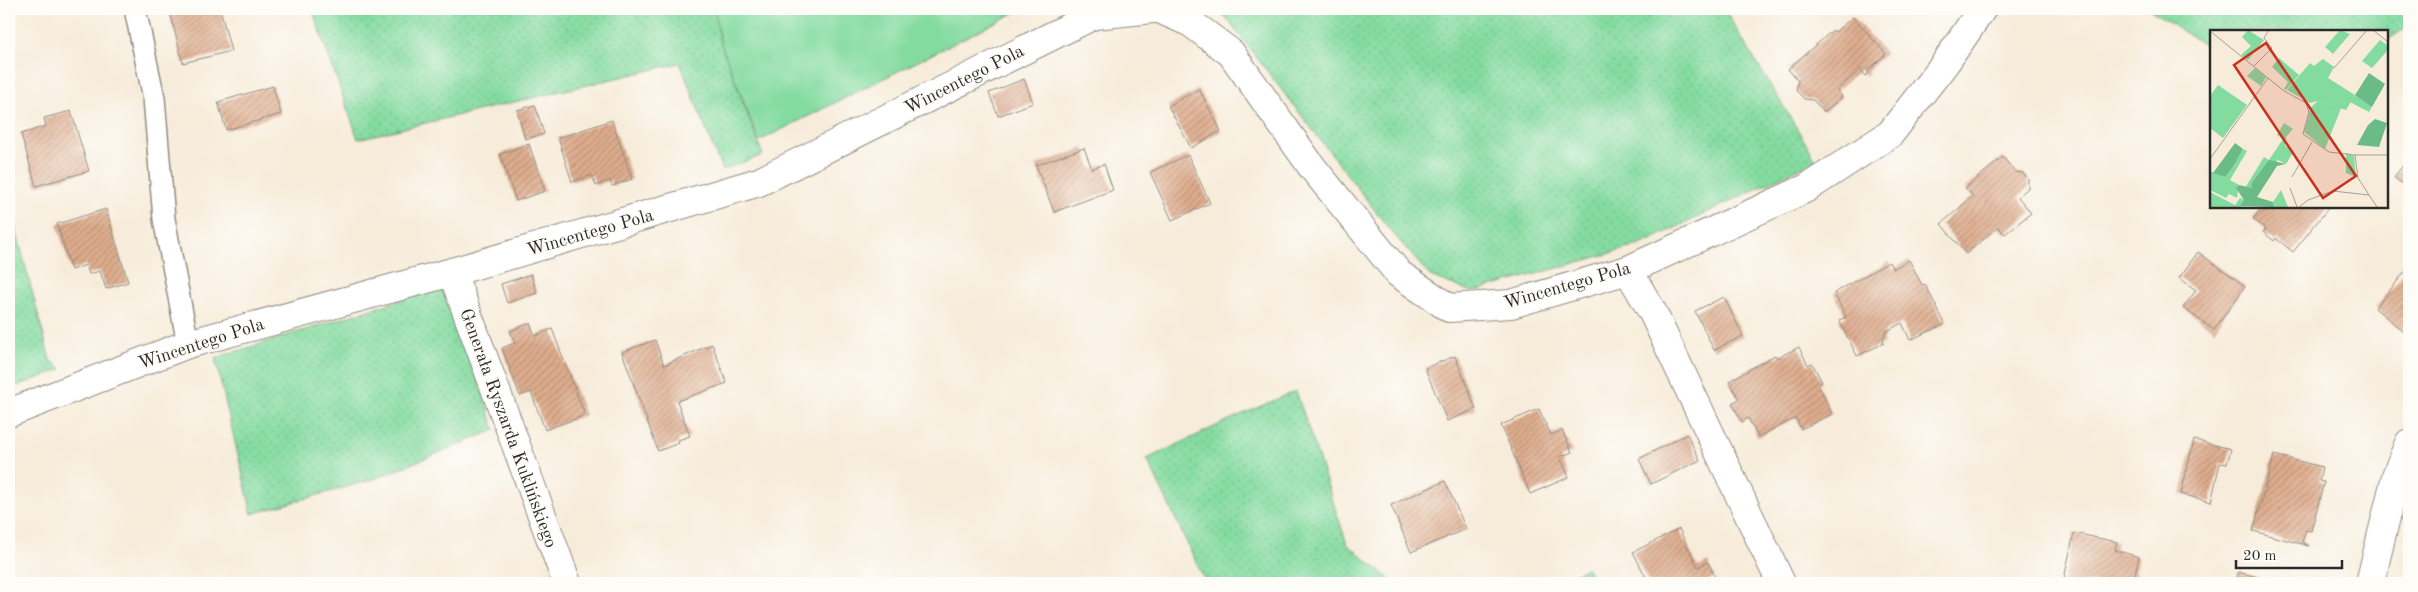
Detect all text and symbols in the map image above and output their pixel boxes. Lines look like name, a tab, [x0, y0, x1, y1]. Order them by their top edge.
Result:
inset map	[2210, 30, 2388, 208]
street label: Wincentego Pola	[902, 42, 1027, 118]
street label: Wincentego Pola	[525, 206, 656, 260]
street label: Wincentego Pola	[1502, 259, 1633, 313]
street label: Generała Ryszarda Kuklińskiego	[456, 306, 560, 550]
street label: Wincentego Pola	[136, 315, 267, 373]
scale bar	[2236, 537, 2342, 569]
text: 20 m	[2243, 549, 2277, 564]

